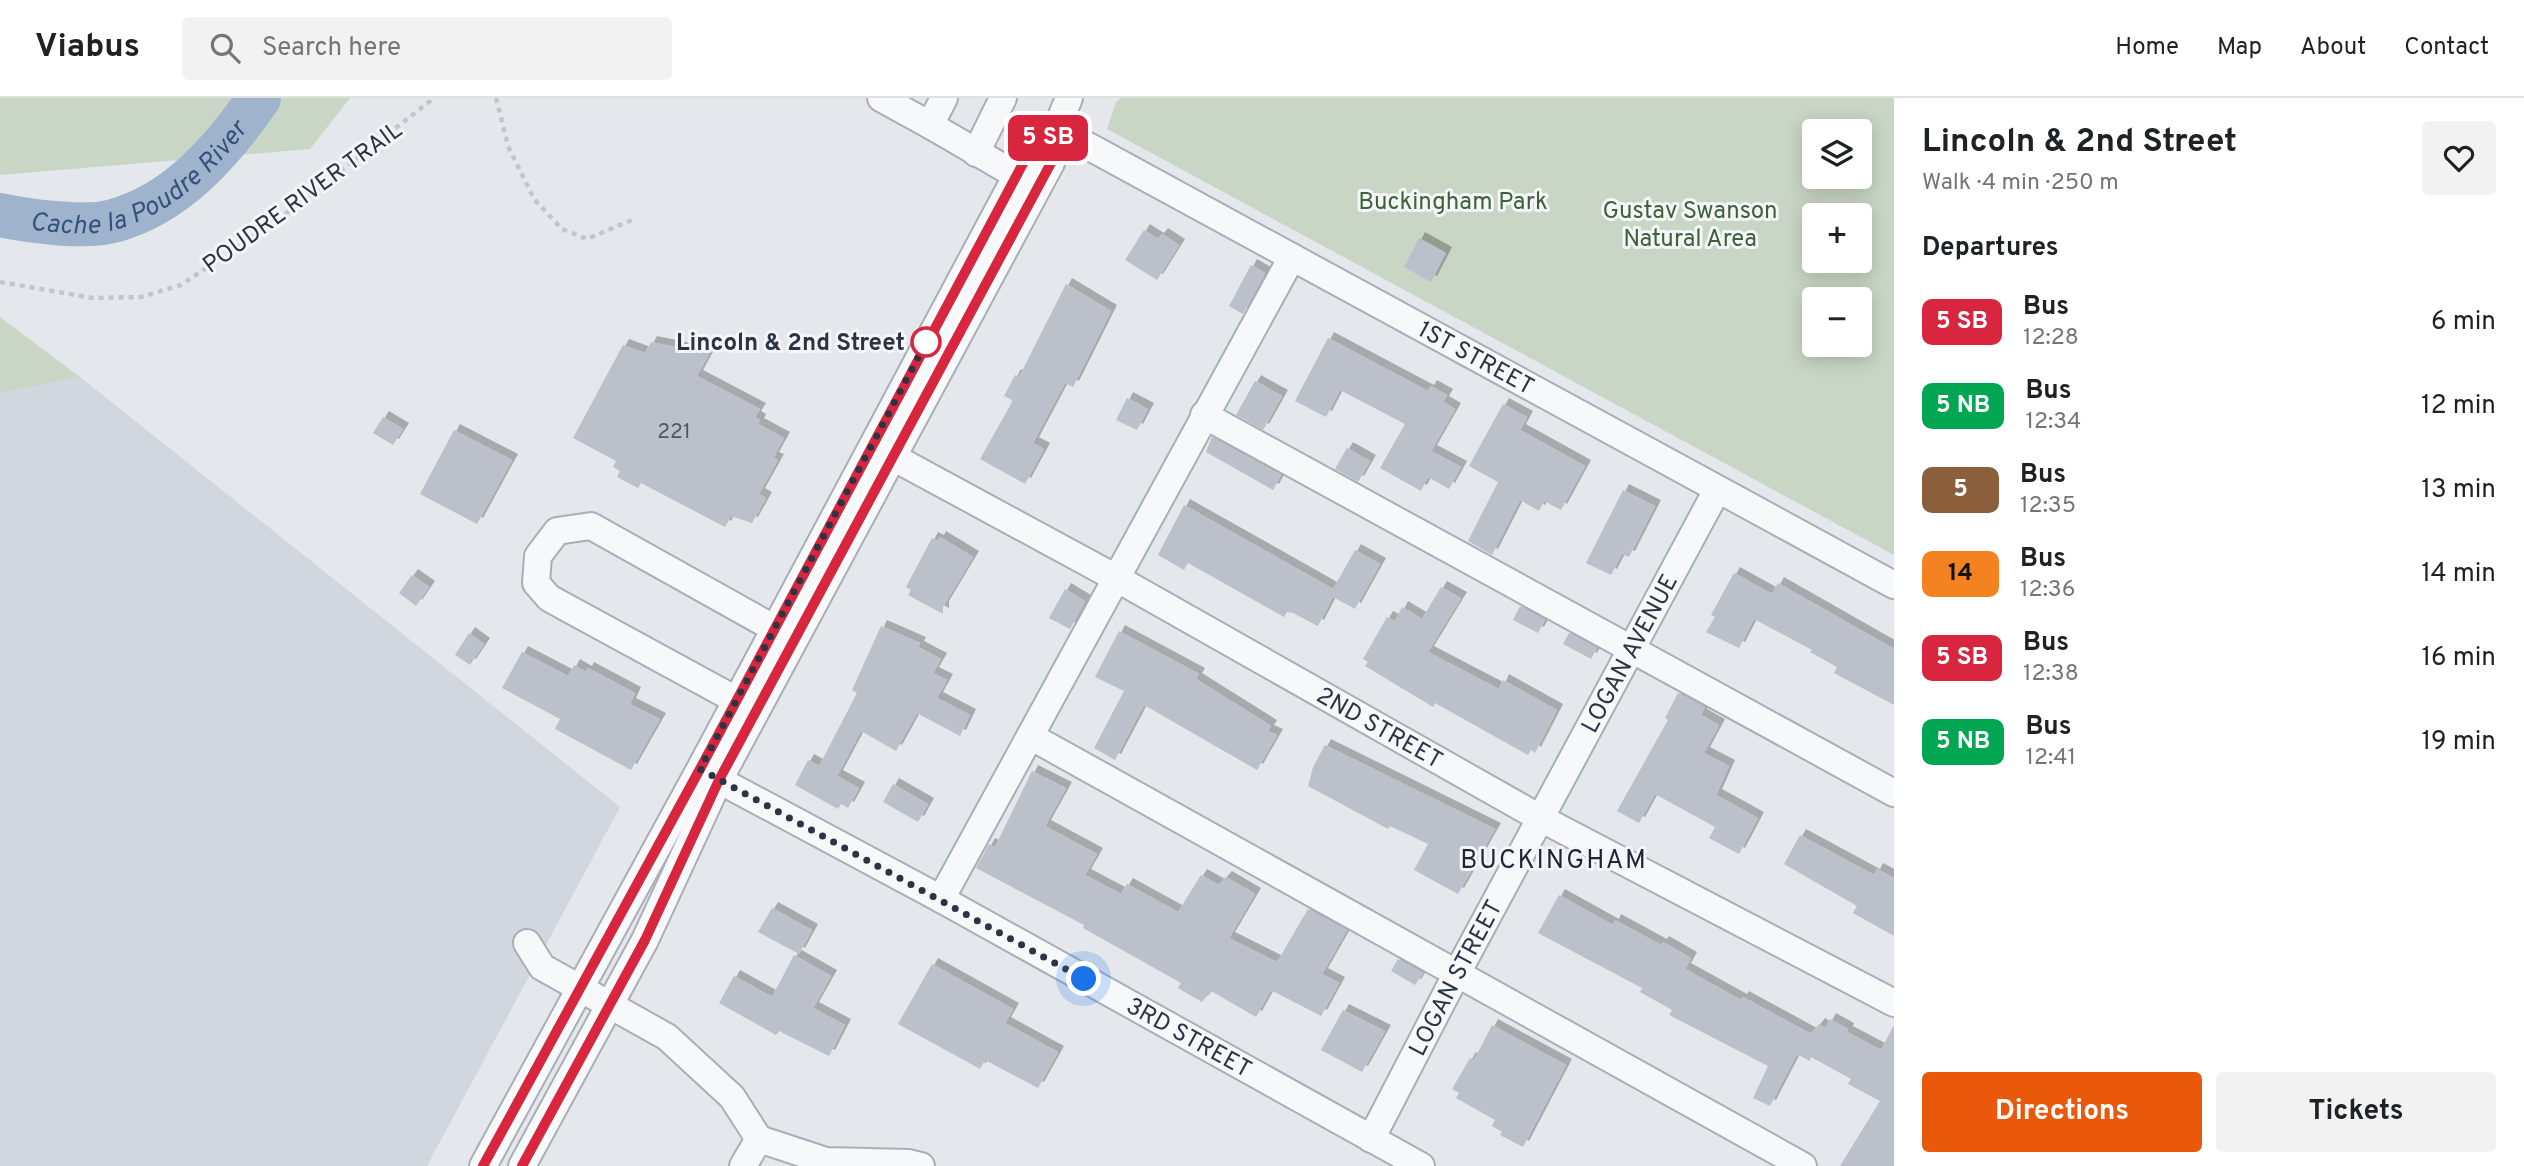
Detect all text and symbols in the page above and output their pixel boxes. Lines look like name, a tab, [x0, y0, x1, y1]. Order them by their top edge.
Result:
search box	[182, 17, 672, 80]
text: Viabus	[35, 27, 140, 69]
icon: search	[206, 29, 244, 67]
text: Search here	[262, 32, 401, 65]
text: Home	[2115, 33, 2179, 63]
text: Map	[2217, 33, 2262, 63]
text: About	[2300, 33, 2366, 63]
text: Contact	[2404, 33, 2489, 63]
water label: Cache la Poudre River	[28, 113, 257, 243]
line badge: 5 SB	[999, 115, 1097, 161]
street label: POUDRE RIVER TRAIL	[198, 116, 409, 281]
map controls	[1802, 119, 1872, 357]
button: layers	[1802, 119, 1872, 189]
button: heart	[2422, 121, 2496, 195]
text: Lincoln & 2nd Street	[1922, 122, 2237, 164]
text: 5 SB	[1022, 123, 1074, 153]
text: Walk · 4 min · 250 m	[1922, 169, 2119, 198]
park label: Buckingham Park	[1358, 188, 1548, 218]
park label: Gustav Swanson Natural Area	[1602, 197, 1778, 255]
button: +	[1802, 203, 1872, 273]
text: Departures	[1922, 232, 2059, 265]
button: −	[1802, 287, 1872, 357]
text: Bus	[2023, 291, 2069, 324]
text: 6 min	[2431, 306, 2496, 339]
text: 5 SB	[1936, 307, 1988, 337]
street label: 1ST STREET	[1412, 315, 1539, 403]
text: 12:28	[2023, 324, 2079, 353]
marker: Lincoln & 2nd Street	[911, 327, 941, 357]
place label: Lincoln & 2nd Street	[676, 329, 905, 359]
text: Bus	[2025, 375, 2072, 408]
text: 12 min	[2421, 390, 2496, 423]
text: 5 NB	[1936, 391, 1990, 421]
text: 12:34	[2025, 408, 2081, 437]
house number: 221	[657, 419, 691, 446]
text: Bus	[2020, 459, 2066, 492]
text: 13 min	[2421, 474, 2496, 507]
text: 5	[1953, 475, 1968, 505]
text: 12:35	[2020, 492, 2076, 521]
text: Bus	[2020, 543, 2066, 576]
text: 14 min	[2421, 558, 2496, 591]
text: 14	[1948, 559, 1973, 589]
street label: LOGAN AVENUE	[1576, 570, 1686, 739]
text: 12:36	[2020, 576, 2075, 605]
text: Bus	[2023, 627, 2069, 660]
text: 16 min	[2421, 642, 2496, 675]
text: 5 SB	[1936, 643, 1988, 673]
text: 12:38	[2023, 660, 2079, 689]
street label: 2ND STREET	[1311, 682, 1447, 777]
text: Bus	[2025, 711, 2072, 744]
text: 19 min	[2421, 726, 2496, 759]
text: 5 NB	[1936, 727, 1990, 757]
text: 12:41	[2025, 744, 2076, 773]
district label: BUCKINGHAM	[1460, 845, 1648, 878]
street label: LOGAN STREET	[1404, 896, 1510, 1062]
your location	[1066, 961, 1101, 996]
street label: 3RD STREET	[1120, 992, 1256, 1086]
button: Directions	[1922, 1072, 2202, 1152]
button: Tickets	[2216, 1072, 2496, 1152]

